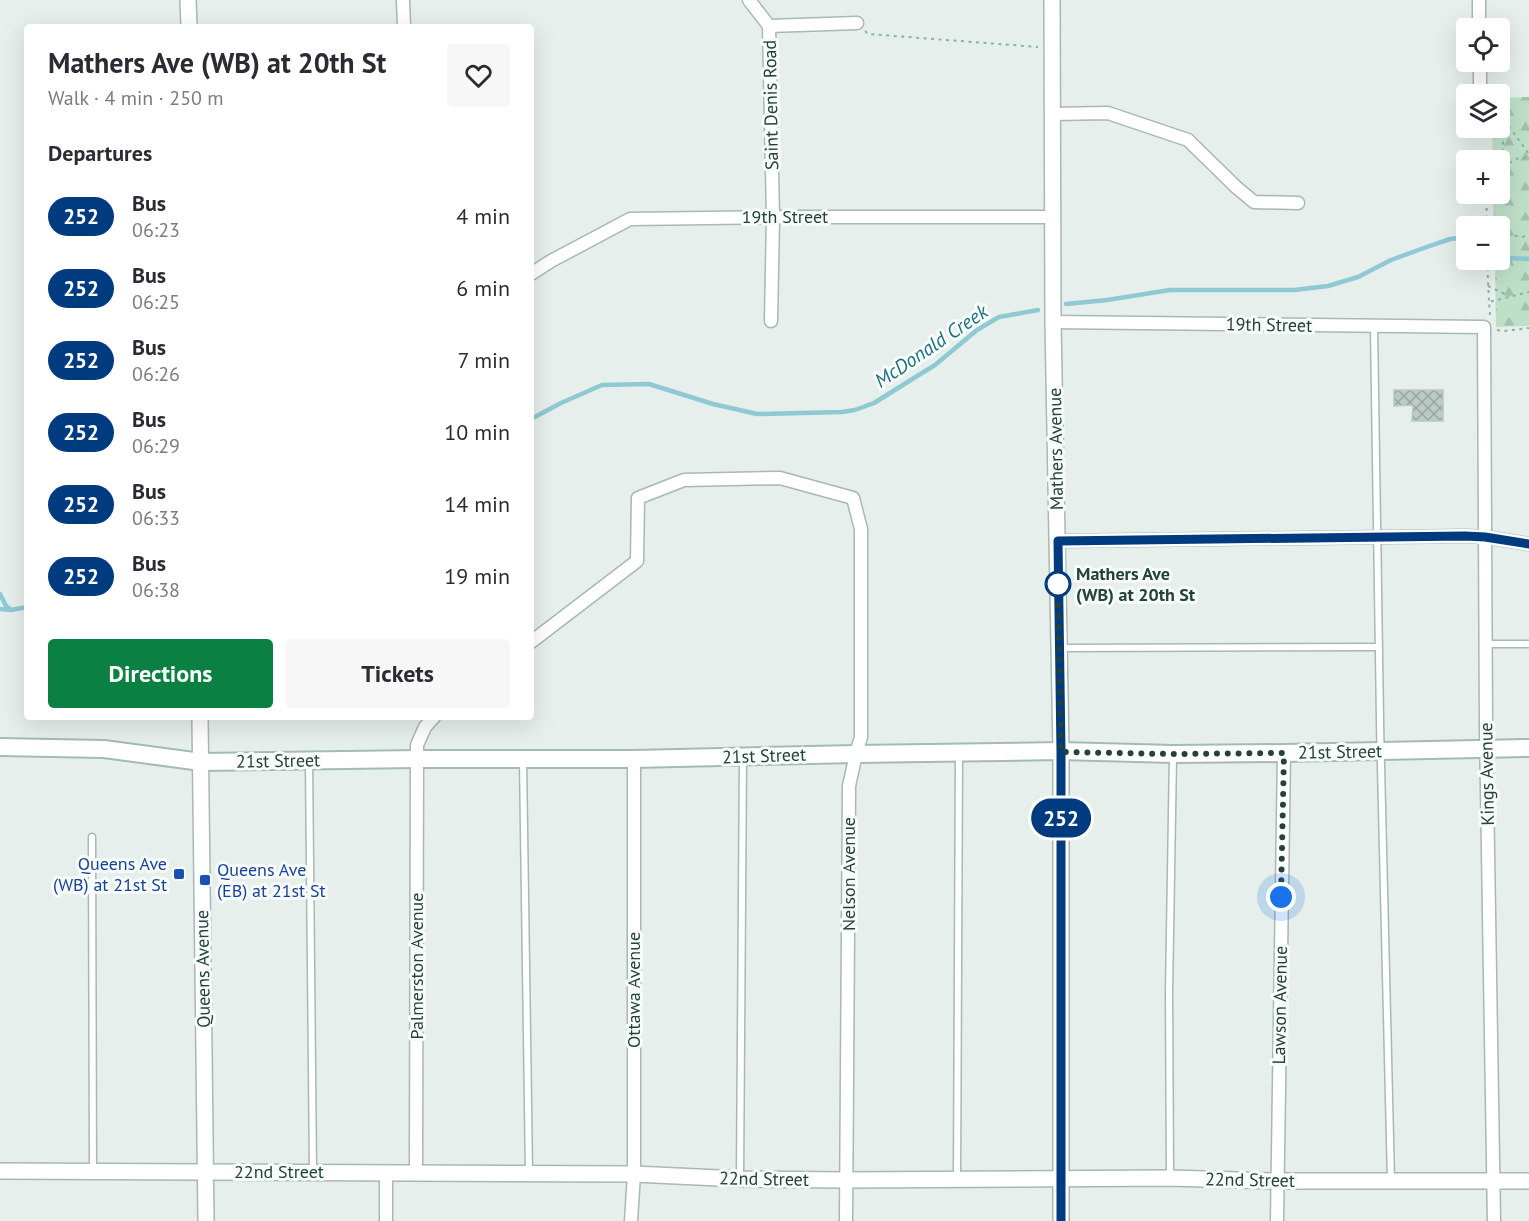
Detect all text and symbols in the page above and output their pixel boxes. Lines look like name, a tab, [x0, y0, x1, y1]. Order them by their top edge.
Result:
map controls	[1456, 18, 1510, 270]
button: locate	[1456, 18, 1510, 72]
street label: Saint Denis Road	[758, 40, 783, 170]
text: Mathers Ave (WB) at 20th St	[48, 44, 386, 81]
button: heart	[447, 44, 510, 107]
button: layers	[1456, 84, 1510, 138]
text: Walk · 4 min · 250 m	[48, 85, 224, 111]
text: Departures	[48, 139, 152, 167]
button: +	[1456, 150, 1510, 204]
text: Bus	[132, 189, 166, 217]
text: 4 min	[456, 202, 510, 230]
text: 252	[63, 203, 99, 230]
street label: 19th Street	[742, 205, 828, 228]
button: −	[1456, 216, 1510, 270]
text: 06:23	[132, 217, 180, 243]
text: Bus	[132, 261, 166, 289]
text: 6 min	[456, 274, 510, 302]
text: 252	[63, 275, 99, 302]
text: 06:25	[132, 289, 180, 315]
water label: McDonald Creek	[869, 298, 994, 393]
street label: 19th Street	[1226, 312, 1312, 337]
text: Bus	[132, 333, 166, 361]
text: 7 min	[458, 346, 510, 374]
text: 252	[63, 347, 99, 374]
text: 06:26	[132, 361, 180, 387]
street label: Mathers Avenue	[1043, 388, 1068, 510]
text: Bus	[132, 405, 166, 433]
text: 10 min	[444, 418, 510, 446]
text: 252	[63, 419, 99, 446]
text: 06:29	[132, 433, 180, 459]
text: Bus	[132, 477, 166, 505]
text: 14 min	[444, 490, 510, 518]
text: 252	[63, 491, 99, 518]
text: 06:33	[132, 505, 180, 531]
text: Bus	[132, 549, 166, 577]
text: 19 min	[444, 562, 510, 590]
place label: Mathers Ave (WB) at 20th St	[1076, 562, 1196, 606]
text: 252	[63, 563, 99, 590]
marker: Mathers Ave (WB) at 20th St	[1045, 571, 1071, 597]
text: 06:38	[132, 577, 180, 603]
button: Directions	[48, 639, 273, 708]
button: Tickets	[285, 639, 510, 708]
street label: Kings Avenue	[1474, 722, 1499, 826]
street label: 21st Street	[1298, 739, 1382, 764]
street label: 21st Street	[722, 743, 806, 768]
street label: 21st Street	[236, 748, 320, 773]
line badge: 252	[1026, 798, 1096, 838]
text: 252	[1043, 805, 1079, 832]
street label: Nelson Avenue	[837, 817, 860, 931]
place label: Queens Ave (WB) at 21st St	[53, 852, 167, 896]
place label: Queens Ave (EB) at 21st St	[217, 858, 326, 902]
marker: Queens Ave (WB) at 21st St	[172, 867, 186, 881]
marker: Queens Ave (EB) at 21st St	[198, 873, 212, 887]
your location	[1266, 882, 1296, 912]
street label: Palmerston Avenue	[405, 893, 428, 1039]
street label: Queens Avenue	[190, 910, 215, 1028]
street label: Ottawa Avenue	[622, 932, 645, 1048]
street label: Lawson Avenue	[1267, 945, 1292, 1064]
street label: 22nd Street	[234, 1160, 324, 1183]
street label: 22nd Street	[719, 1166, 809, 1191]
street label: 22nd Street	[1205, 1167, 1295, 1192]

